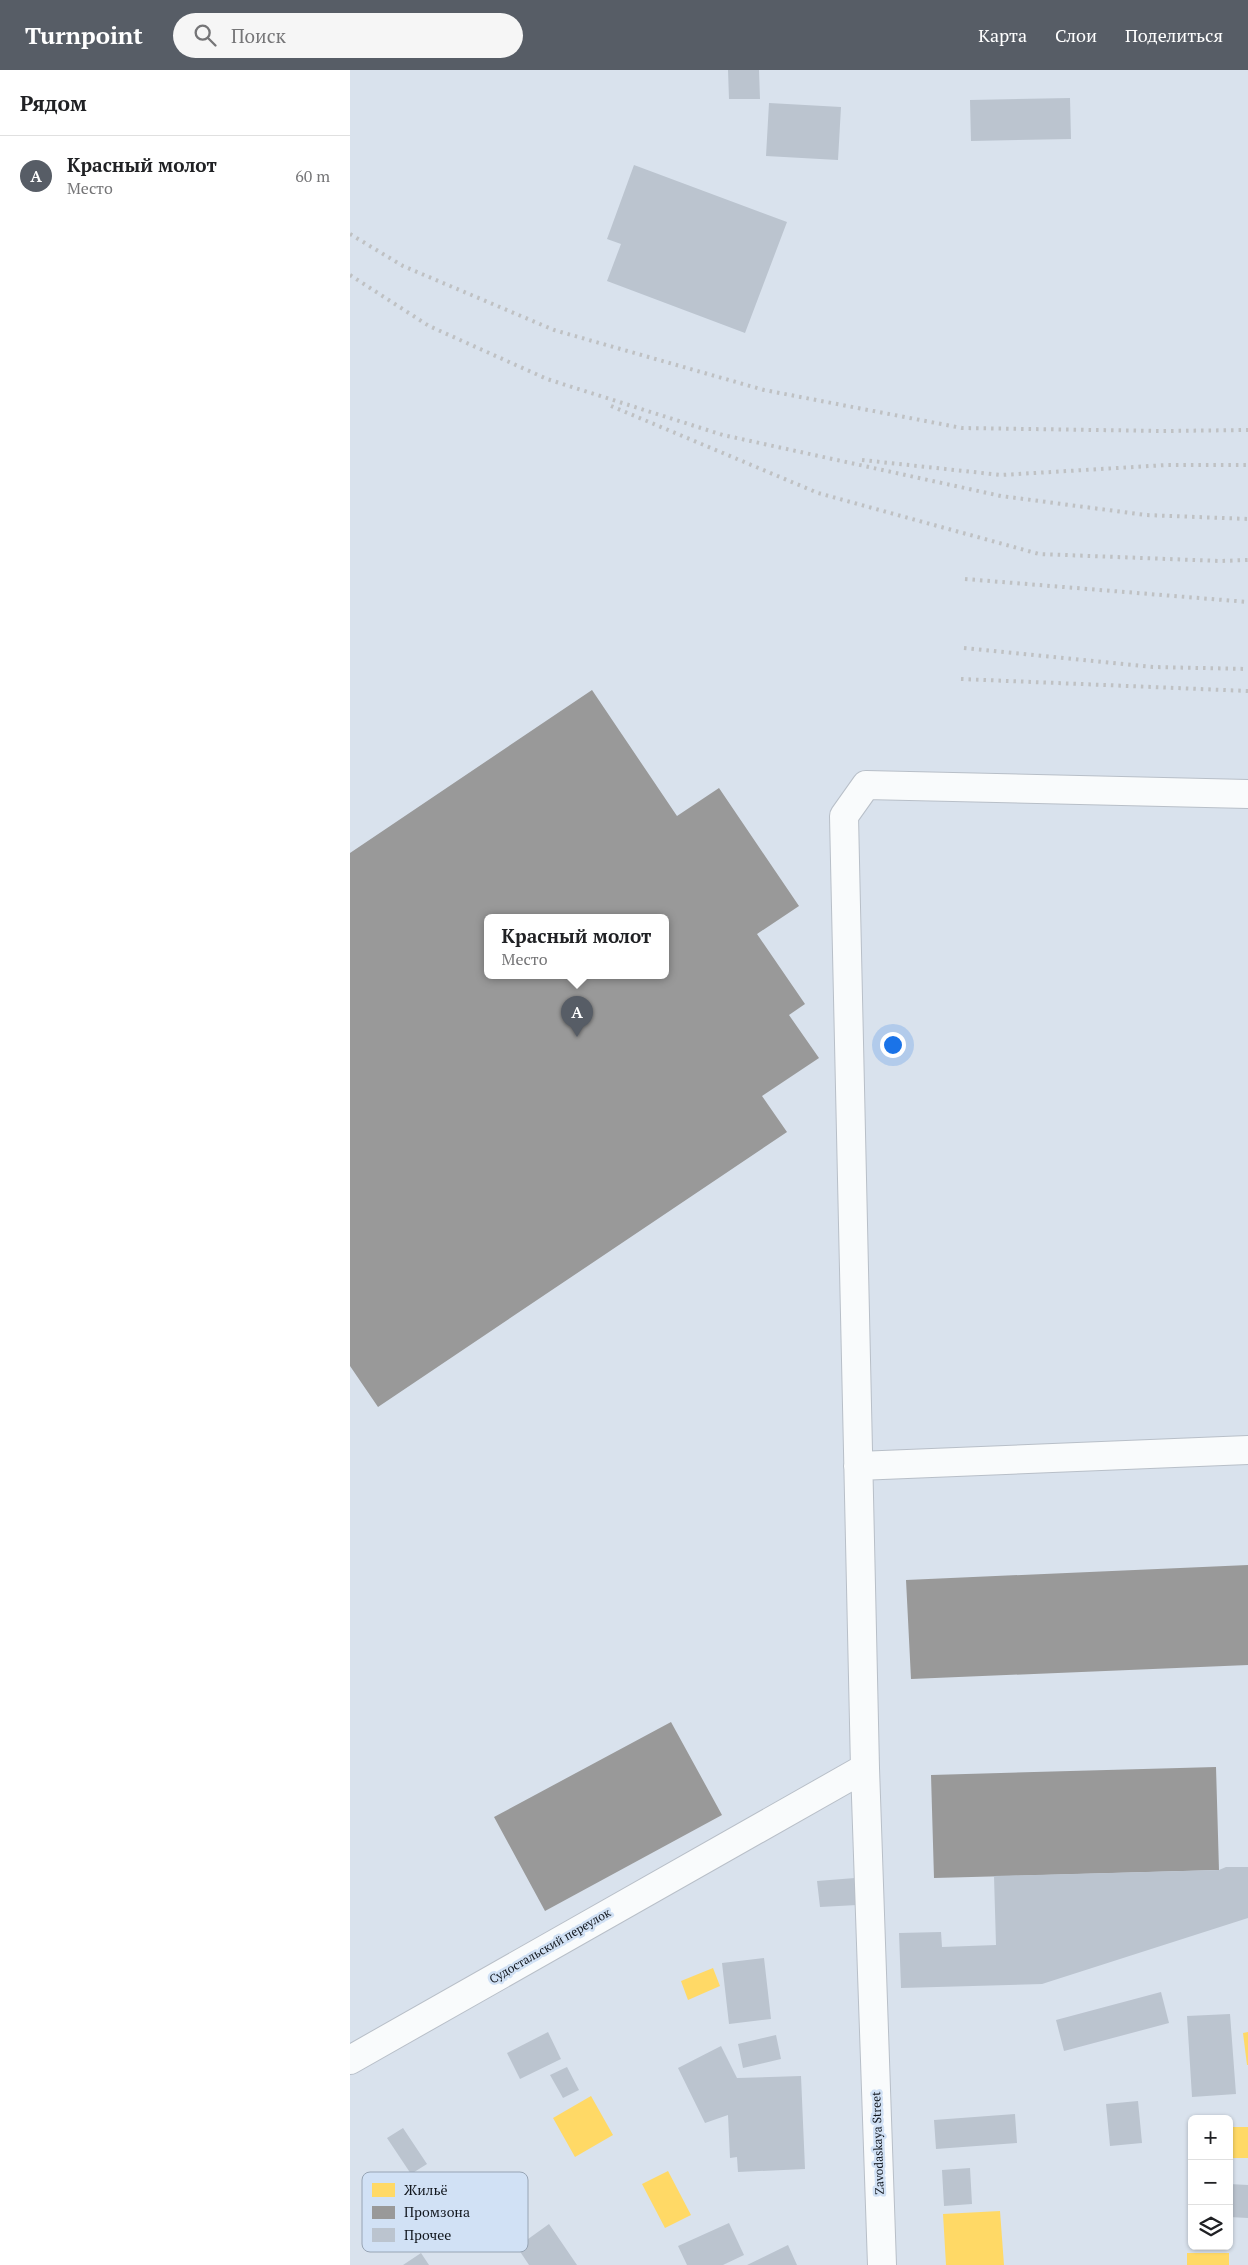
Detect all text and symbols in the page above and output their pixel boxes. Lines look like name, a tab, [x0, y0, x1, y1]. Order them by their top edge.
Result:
search box	[173, 13, 523, 58]
text: Turnpoint	[25, 19, 143, 51]
icon: search	[191, 21, 219, 49]
text: Поиск	[231, 23, 286, 48]
text: Карта	[978, 23, 1027, 47]
text: Слои	[1055, 23, 1097, 47]
text: Поделиться	[1125, 23, 1223, 47]
text: Рядом	[20, 89, 87, 117]
text: Красный молот	[67, 152, 217, 177]
text: A	[30, 165, 42, 187]
text: 60 m	[295, 165, 330, 187]
text: Место	[67, 177, 113, 199]
popup	[484, 914, 669, 979]
text: Красный молот	[502, 923, 651, 948]
text: Место	[502, 948, 548, 970]
pin: A	[561, 996, 593, 1037]
your location	[880, 1032, 906, 1058]
street label: Судостальский переулок	[486, 1904, 614, 1986]
street label: Zavodaskaya Street	[868, 2091, 887, 2195]
map controls	[1188, 2115, 1233, 2250]
button: +	[1188, 2115, 1233, 2160]
button: −	[1188, 2160, 1233, 2205]
legend	[362, 2172, 528, 2252]
text: Жильё	[404, 2180, 447, 2199]
text: Промзона	[404, 2202, 470, 2221]
button: layers	[1188, 2205, 1233, 2250]
text: Прочее	[404, 2225, 451, 2244]

